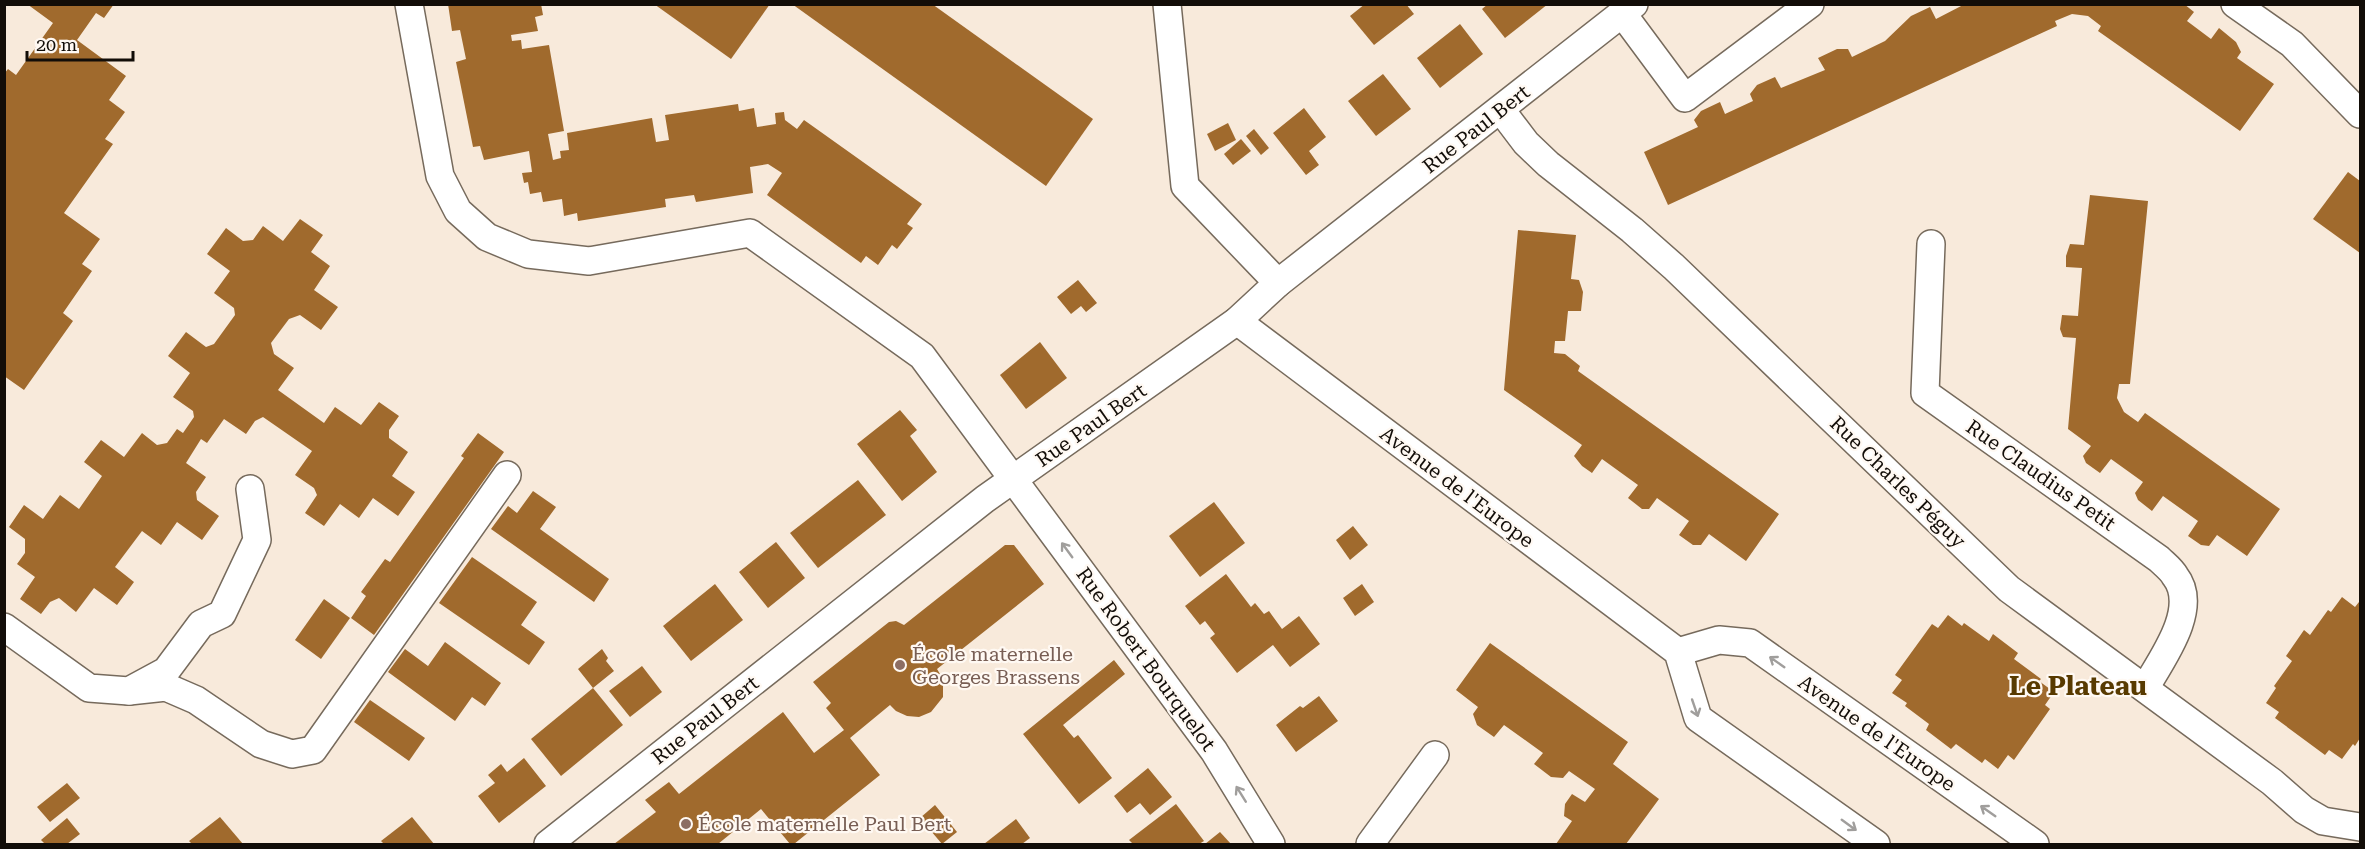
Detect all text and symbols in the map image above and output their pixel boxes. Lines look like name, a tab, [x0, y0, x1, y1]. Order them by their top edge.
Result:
scale bar	[27, 24, 134, 62]
text: 20 m	[36, 34, 77, 55]
street label: Rue Paul Bert	[1418, 79, 1535, 178]
street label: Rue Paul Bert	[1031, 378, 1151, 472]
street label: Rue Charles Péguy	[1825, 411, 1971, 553]
street label: Rue Claudius Petit	[1962, 414, 2121, 536]
street label: Avenue de l'Europe	[1375, 421, 1539, 553]
one-way arrow	[1060, 543, 1073, 559]
street label: Rue Robert Bourquelot	[1071, 563, 1221, 756]
place label: École maternelle Georges Brassens	[912, 642, 1080, 689]
one-way arrow	[1769, 656, 1785, 668]
marker: École maternelle Georges Brassens	[893, 658, 907, 672]
street label: Rue Paul Bert	[647, 670, 764, 769]
street label: Avenue de l'Europe	[1794, 670, 1960, 796]
district label: Le Plateau	[2009, 671, 2147, 701]
one-way arrow	[1691, 698, 1702, 717]
one-way arrow	[1234, 786, 1247, 803]
one-way arrow	[1980, 805, 1996, 817]
place label: École maternelle Paul Bert	[698, 812, 952, 836]
marker: École maternelle Paul Bert	[679, 817, 693, 831]
one-way arrow	[1841, 819, 1857, 831]

